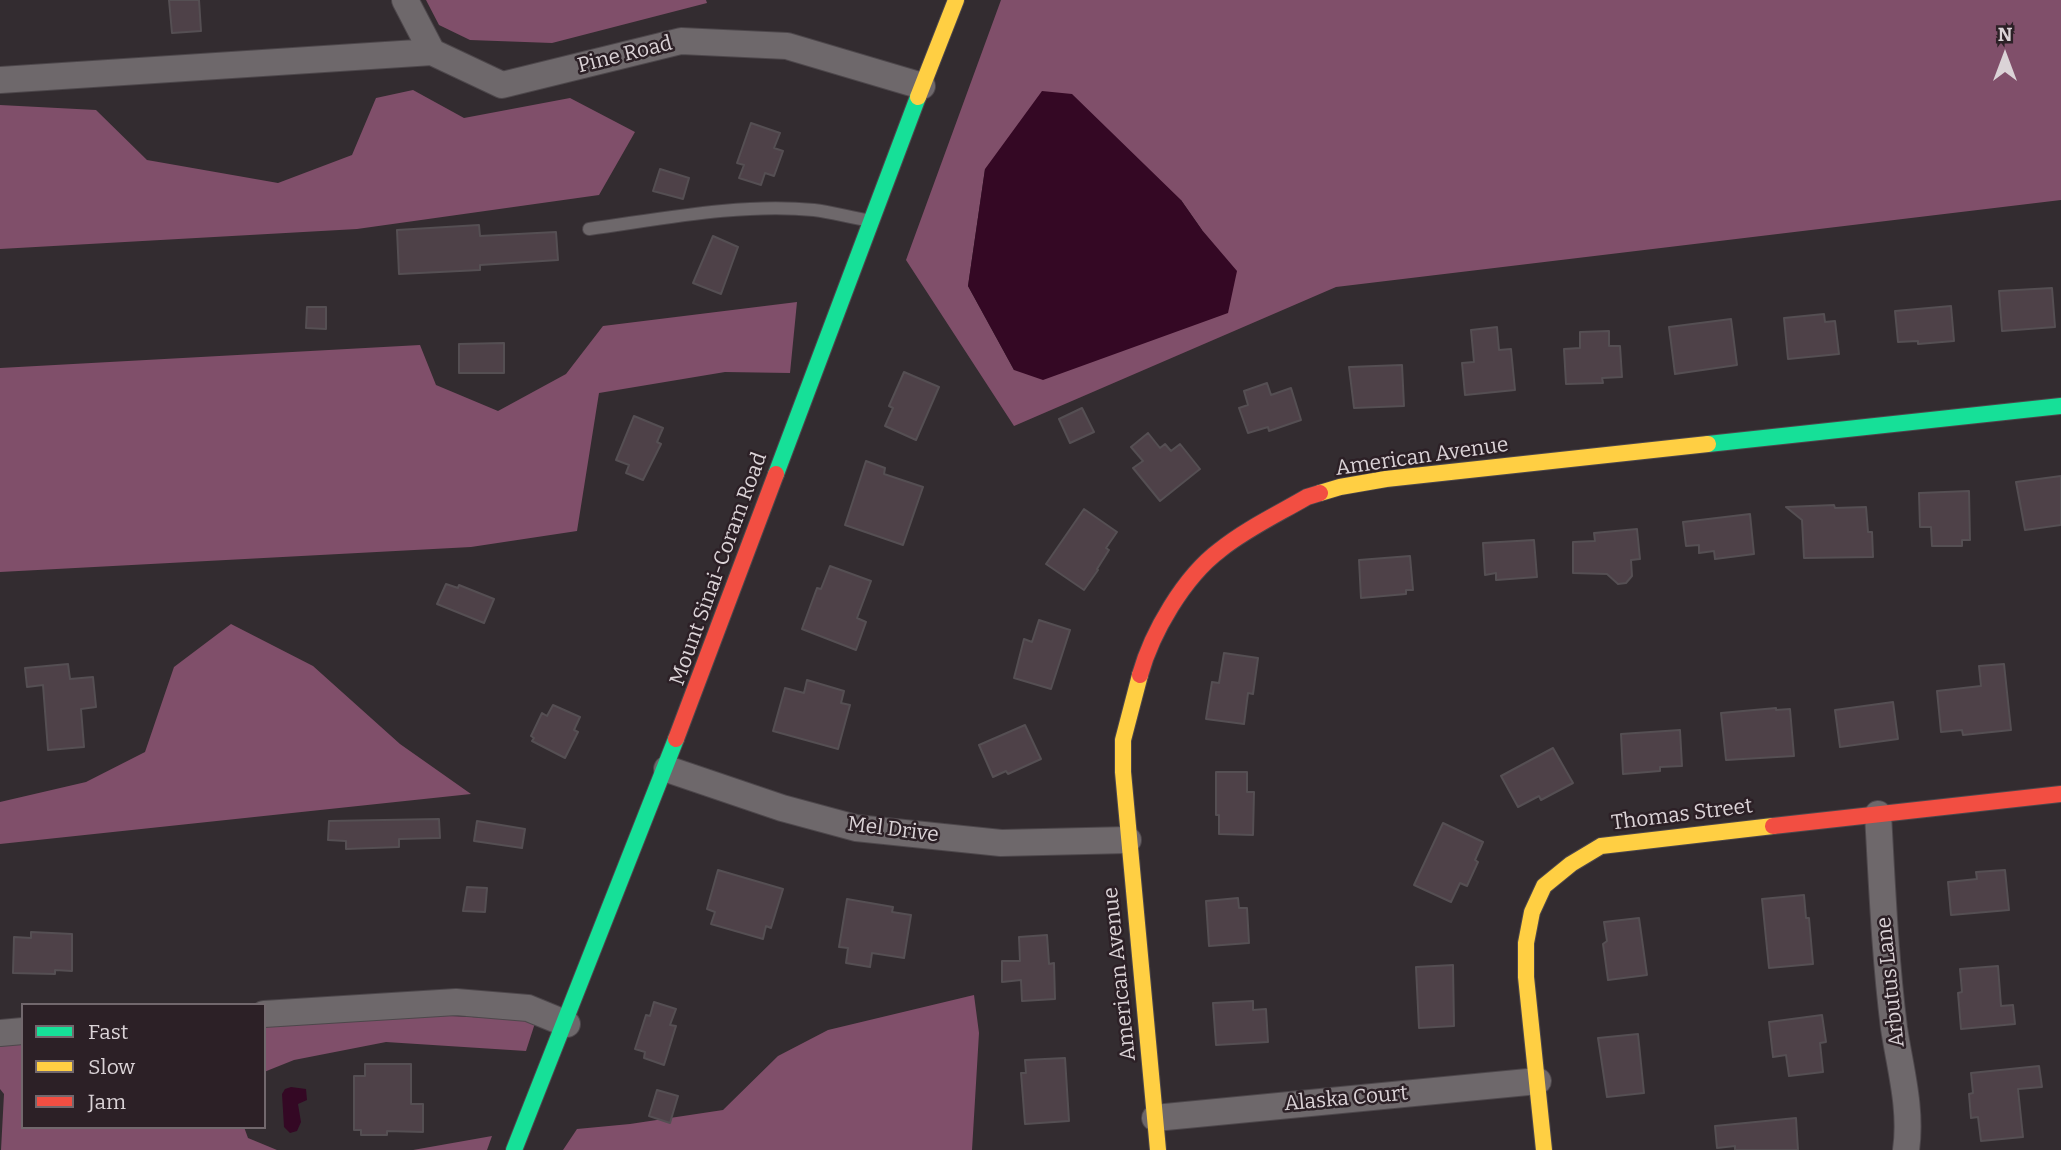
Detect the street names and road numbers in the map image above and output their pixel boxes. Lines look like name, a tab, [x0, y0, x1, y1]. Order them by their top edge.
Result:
street label: Pine Road	[575, 31, 675, 79]
street label: American Avenue	[1334, 432, 1510, 482]
street label: Mount Sinai-Coram Road	[665, 449, 773, 689]
street label: Thomas Street	[1610, 794, 1754, 836]
street label: Mel Drive	[846, 812, 940, 848]
street label: American Avenue	[1098, 886, 1142, 1062]
street label: Arbutus Lane	[1872, 916, 1910, 1048]
street label: Alaska Court	[1283, 1081, 1409, 1117]

